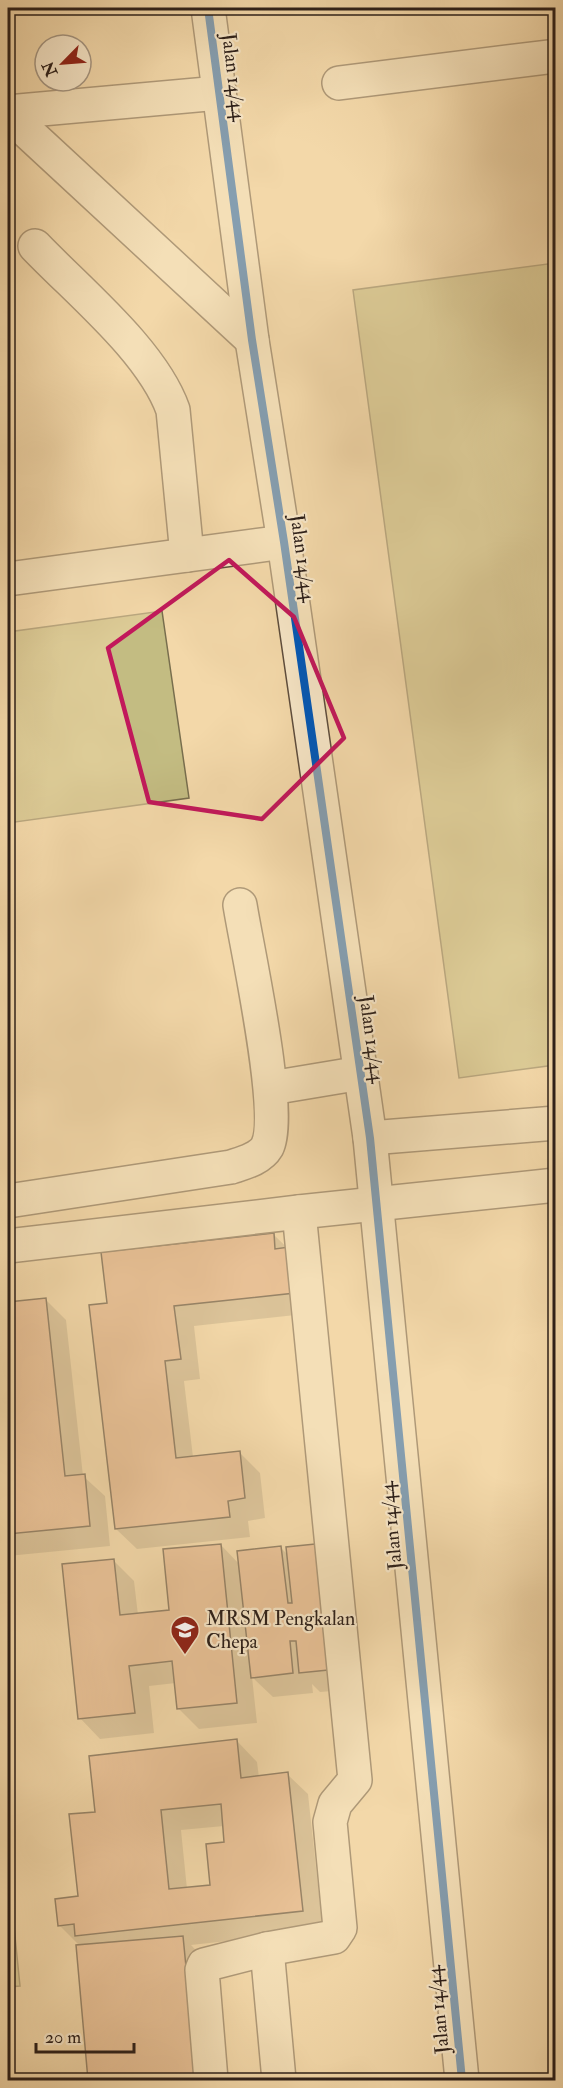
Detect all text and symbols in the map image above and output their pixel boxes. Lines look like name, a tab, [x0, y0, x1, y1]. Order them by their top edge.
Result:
street label: Jalan 14/44	[216, 31, 252, 124]
north arrow	[33, 33, 93, 93]
text: N	[38, 58, 63, 81]
street label: Jalan 14/44	[284, 512, 322, 605]
street label: Jalan 14/44	[353, 993, 391, 1086]
street label: Jalan 14/44	[374, 1480, 408, 1572]
place label: MRSM Pengkalan Chepa	[206, 1606, 355, 1655]
school or university icon: MRSM Pengkalan Chepa	[169, 1614, 201, 1656]
street label: Jalan 14/44	[421, 1964, 455, 2056]
scale bar	[36, 2016, 134, 2054]
text: 20 m	[45, 2026, 81, 2049]

